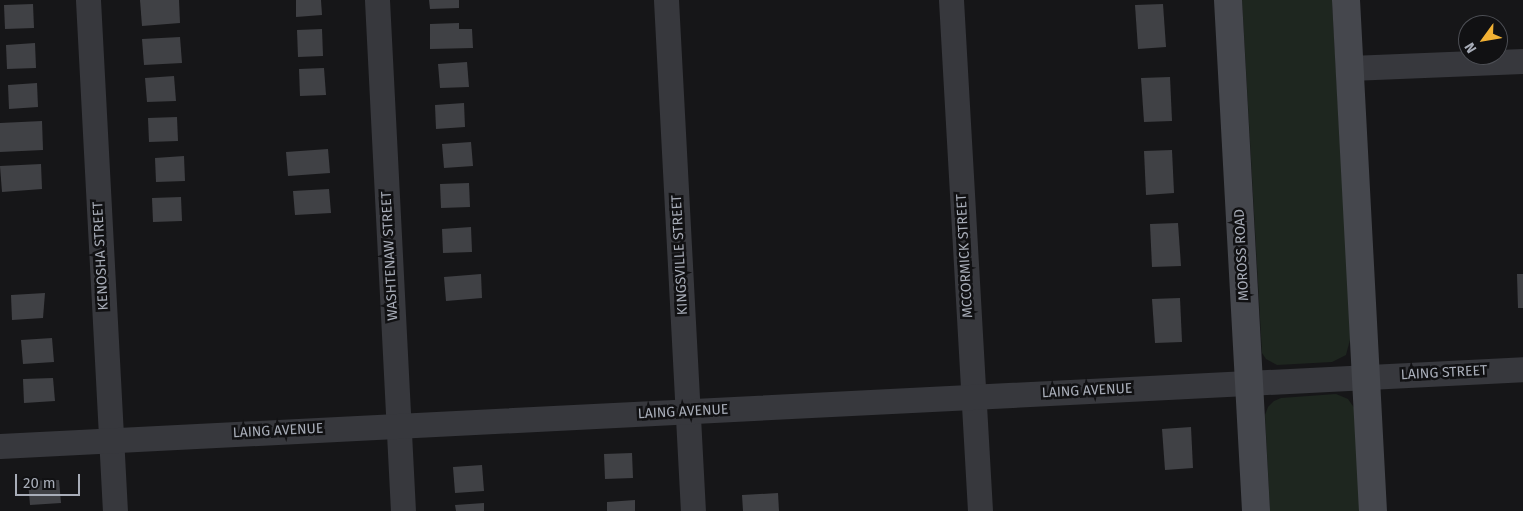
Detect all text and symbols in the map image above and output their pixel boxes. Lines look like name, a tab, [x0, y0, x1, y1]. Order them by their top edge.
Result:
north arrow	[1458, 15, 1508, 65]
text: N	[1461, 39, 1480, 56]
street label: WASHTENAW STREET	[378, 191, 402, 321]
street label: KINGSVILLE STREET	[668, 194, 692, 316]
street label: MCCORMICK STREET	[953, 194, 977, 318]
street label: KENOSHA STREET	[90, 201, 112, 311]
street label: MOROSS ROAD	[1231, 209, 1253, 301]
street label: LAING STREET	[1400, 362, 1488, 384]
street label: LAING AVENUE	[1041, 380, 1133, 402]
street label: LAING AVENUE	[637, 401, 729, 423]
street label: LAING AVENUE	[232, 420, 324, 442]
scale bar	[18, 464, 82, 496]
text: 20 m	[23, 474, 56, 492]

